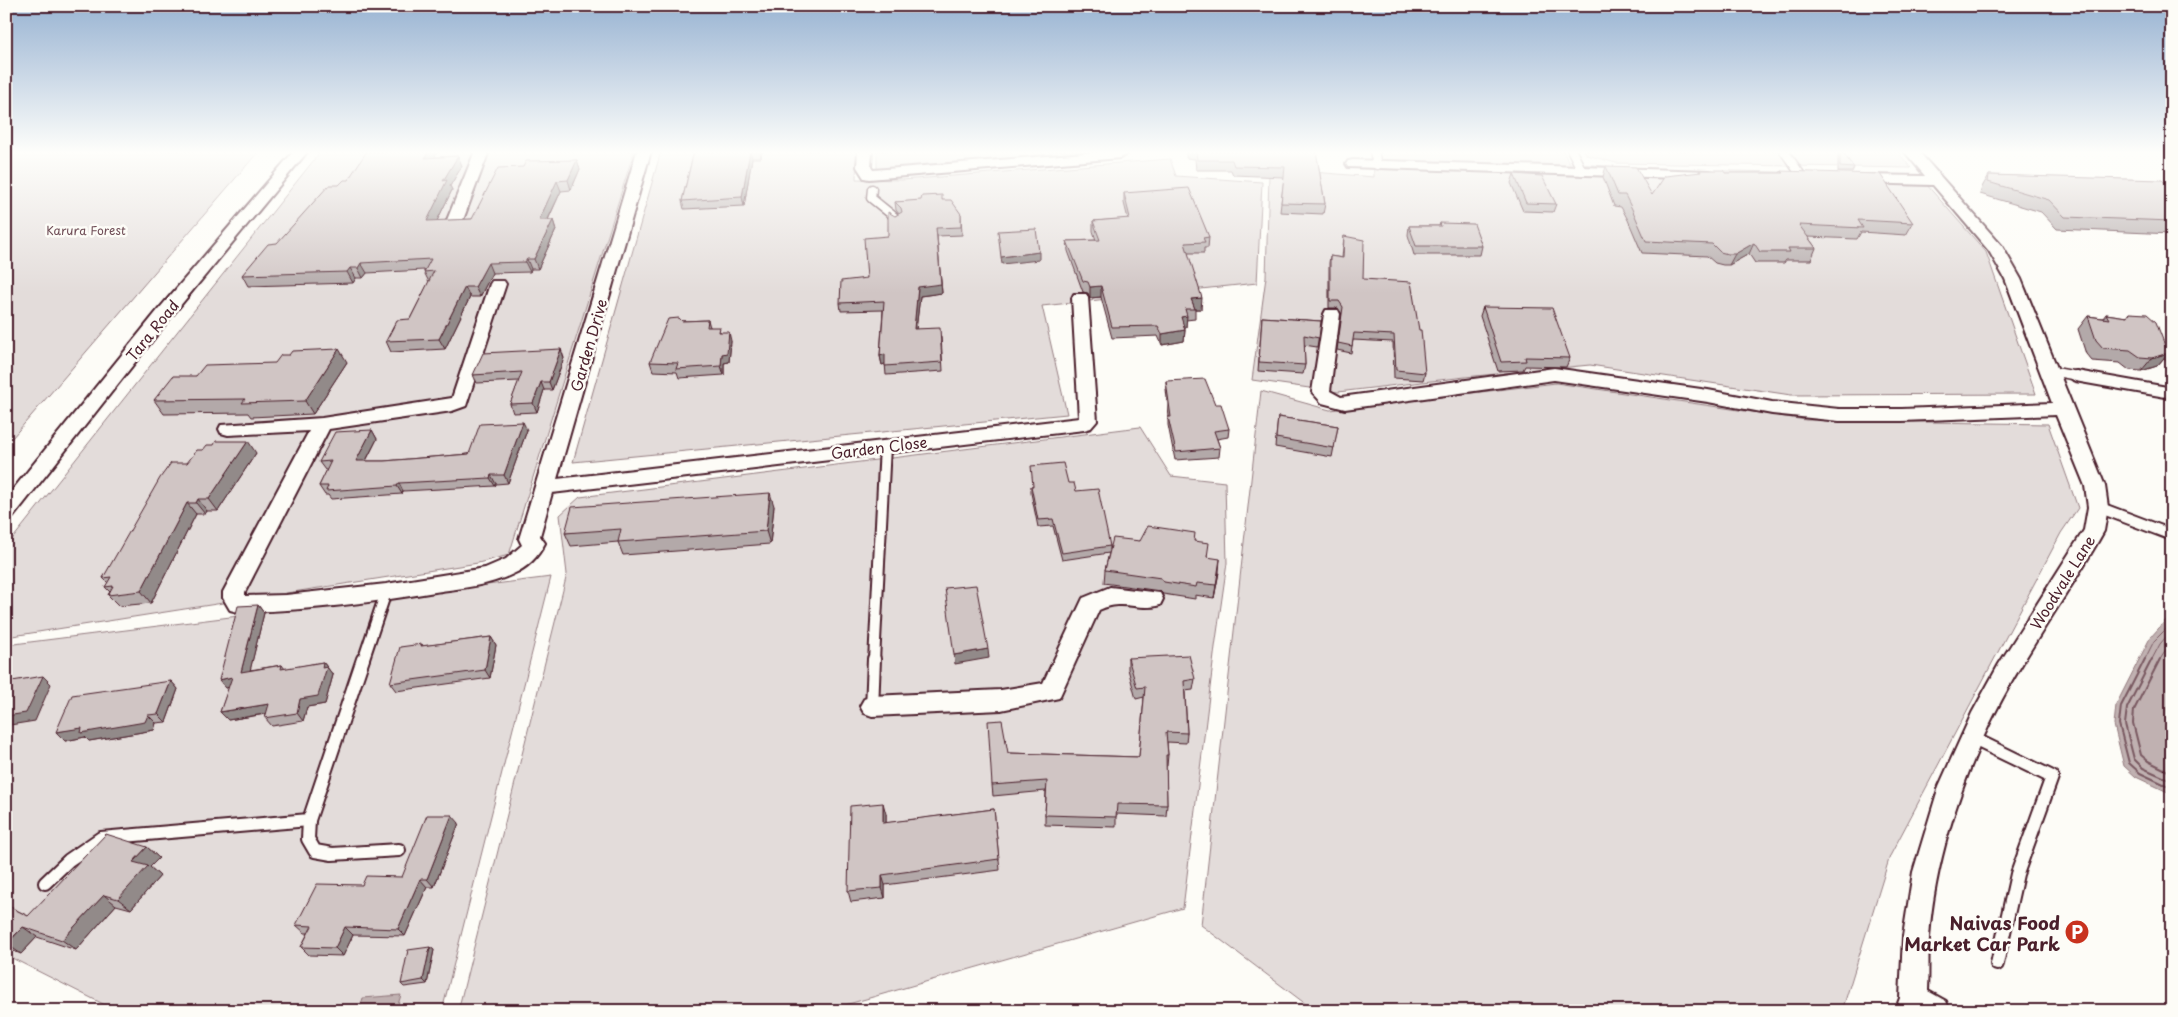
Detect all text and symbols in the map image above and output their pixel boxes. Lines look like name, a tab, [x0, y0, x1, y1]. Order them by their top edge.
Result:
park label: Karura Forest	[46, 221, 126, 239]
street label: Tara Road	[120, 294, 184, 366]
street label: Garden Drive	[564, 296, 612, 394]
street label: Garden Close	[830, 430, 929, 464]
street label: Woodvale Lane	[2024, 530, 2100, 634]
place label: Naivas Food Market Car Park	[1904, 909, 2060, 957]
parking icon: Naivas Food Market Car Park	[2064, 919, 2090, 945]

